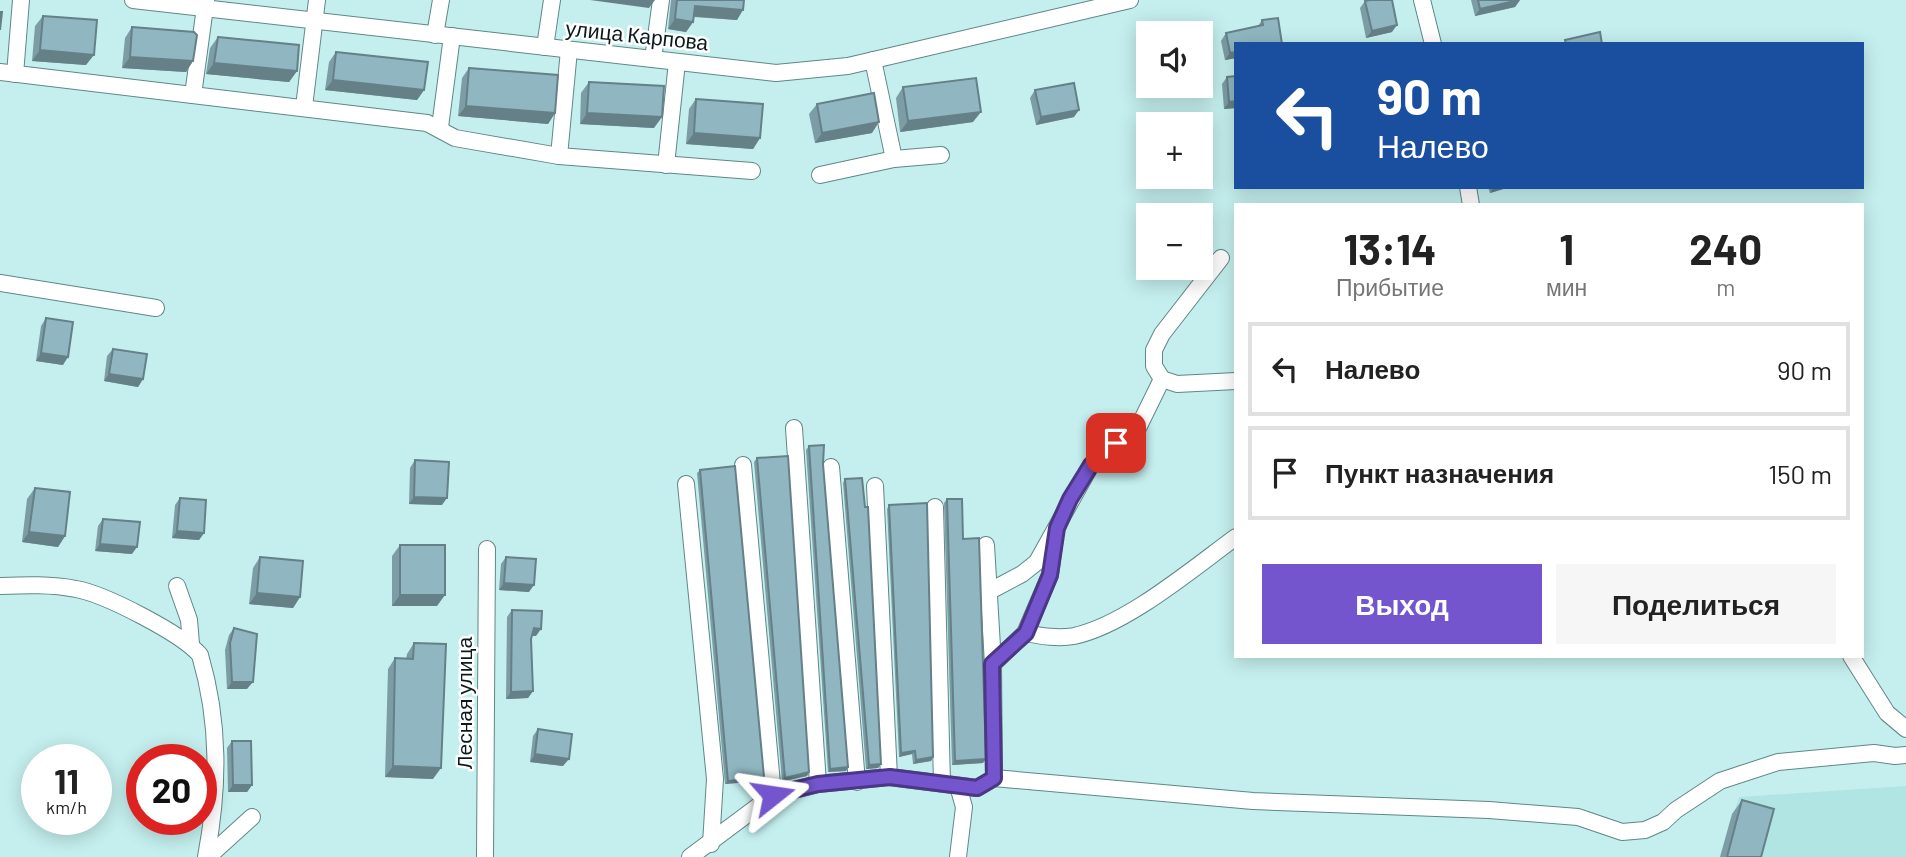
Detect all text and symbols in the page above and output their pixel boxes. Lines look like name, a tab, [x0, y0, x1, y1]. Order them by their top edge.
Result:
street label: улица Карпова	[565, 15, 710, 54]
map controls	[1136, 21, 1213, 280]
button: sound	[1136, 21, 1213, 98]
text: 90 m	[1377, 66, 1482, 125]
icon: left	[1262, 70, 1353, 161]
button: +	[1136, 112, 1213, 189]
text: Налево	[1377, 126, 1489, 164]
button: −	[1136, 203, 1213, 280]
text: 13:14	[1343, 223, 1437, 273]
text: 1	[1559, 223, 1574, 273]
text: 240	[1689, 223, 1762, 273]
text: Прибытие	[1336, 273, 1444, 301]
text: мин	[1546, 273, 1587, 301]
text: m	[1716, 273, 1735, 301]
icon: left	[1266, 350, 1304, 388]
text: Налево	[1325, 353, 1420, 384]
text: 90 m	[1777, 354, 1832, 385]
pin	[1086, 413, 1146, 473]
icon: arrive	[1097, 424, 1135, 462]
icon: arrive	[1266, 454, 1304, 492]
text: Пункт назначения	[1325, 457, 1554, 488]
text: 150 m	[1768, 458, 1832, 489]
button: Выход	[1262, 564, 1542, 644]
button: Поделиться	[1556, 564, 1836, 644]
street label: Лесная улица	[451, 636, 476, 769]
speed limit sign: 20	[126, 744, 217, 835]
position arrow	[736, 758, 810, 832]
text: 11	[54, 759, 79, 801]
text: km/h	[46, 796, 87, 818]

